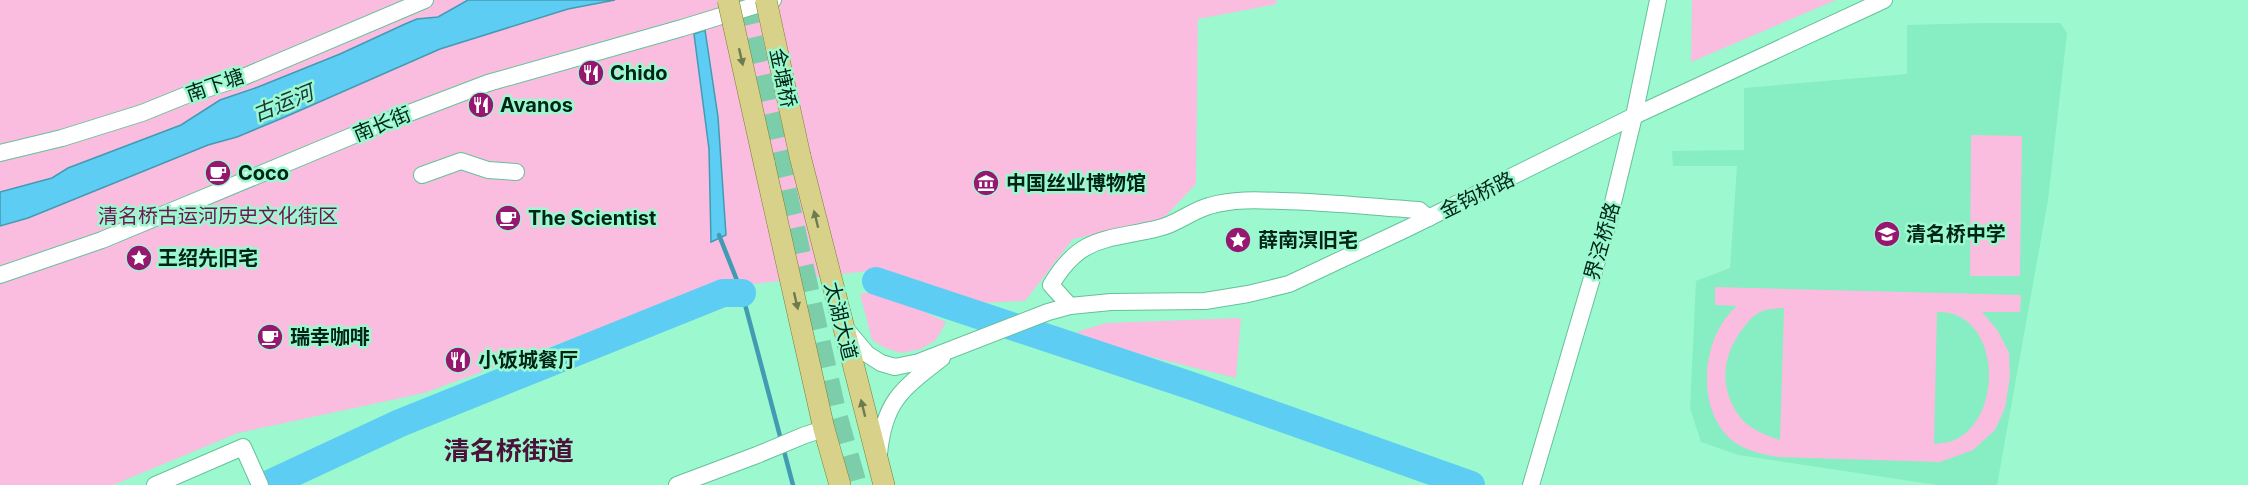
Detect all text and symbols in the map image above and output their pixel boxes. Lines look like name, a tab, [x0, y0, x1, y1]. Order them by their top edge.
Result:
street label: 金塘桥	[765, 46, 801, 110]
one-way arrow	[736, 48, 746, 66]
restaurant icon: Chido	[576, 58, 606, 88]
place label: Chido	[610, 61, 668, 85]
street label: 南下塘	[183, 64, 247, 106]
water label: 古运河	[249, 78, 321, 126]
restaurant icon: Avanos	[466, 90, 496, 120]
place label: Avanos	[500, 93, 573, 117]
street label: 南长街	[350, 102, 414, 146]
cafe icon: Coco	[203, 158, 233, 188]
place label: Coco	[238, 161, 289, 185]
street label: 金钩桥路	[1436, 167, 1518, 223]
museum icon: 中国丝业博物馆	[971, 168, 1001, 198]
place label: 中国丝业博物馆	[1006, 171, 1146, 195]
street label: 界泾桥路	[1579, 199, 1625, 283]
cafe icon: The Scientist	[493, 203, 523, 233]
park label: 清名桥古运河历史文化街区	[98, 204, 338, 228]
place label: The Scientist	[528, 206, 656, 230]
one-way arrow	[810, 210, 820, 228]
school or university icon: 清名桥中学	[1872, 219, 1902, 249]
place label: 清名桥中学	[1906, 222, 2006, 246]
place icon: 薛南溟旧宅	[1223, 225, 1253, 255]
place label: 薛南溟旧宅	[1258, 228, 1358, 252]
place icon: 王绍先旧宅	[124, 243, 154, 273]
place label: 王绍先旧宅	[158, 246, 258, 270]
street label: 太湖大道	[820, 279, 862, 363]
one-way arrow	[791, 292, 801, 310]
cafe icon: 瑞幸咖啡	[255, 322, 285, 352]
place label: 瑞幸咖啡	[290, 325, 370, 349]
restaurant icon: 小饭城餐厅	[443, 345, 473, 375]
place label: 小饭城餐厅	[478, 348, 578, 372]
one-way arrow	[858, 399, 868, 417]
district label: 清名桥街道	[444, 435, 574, 466]

